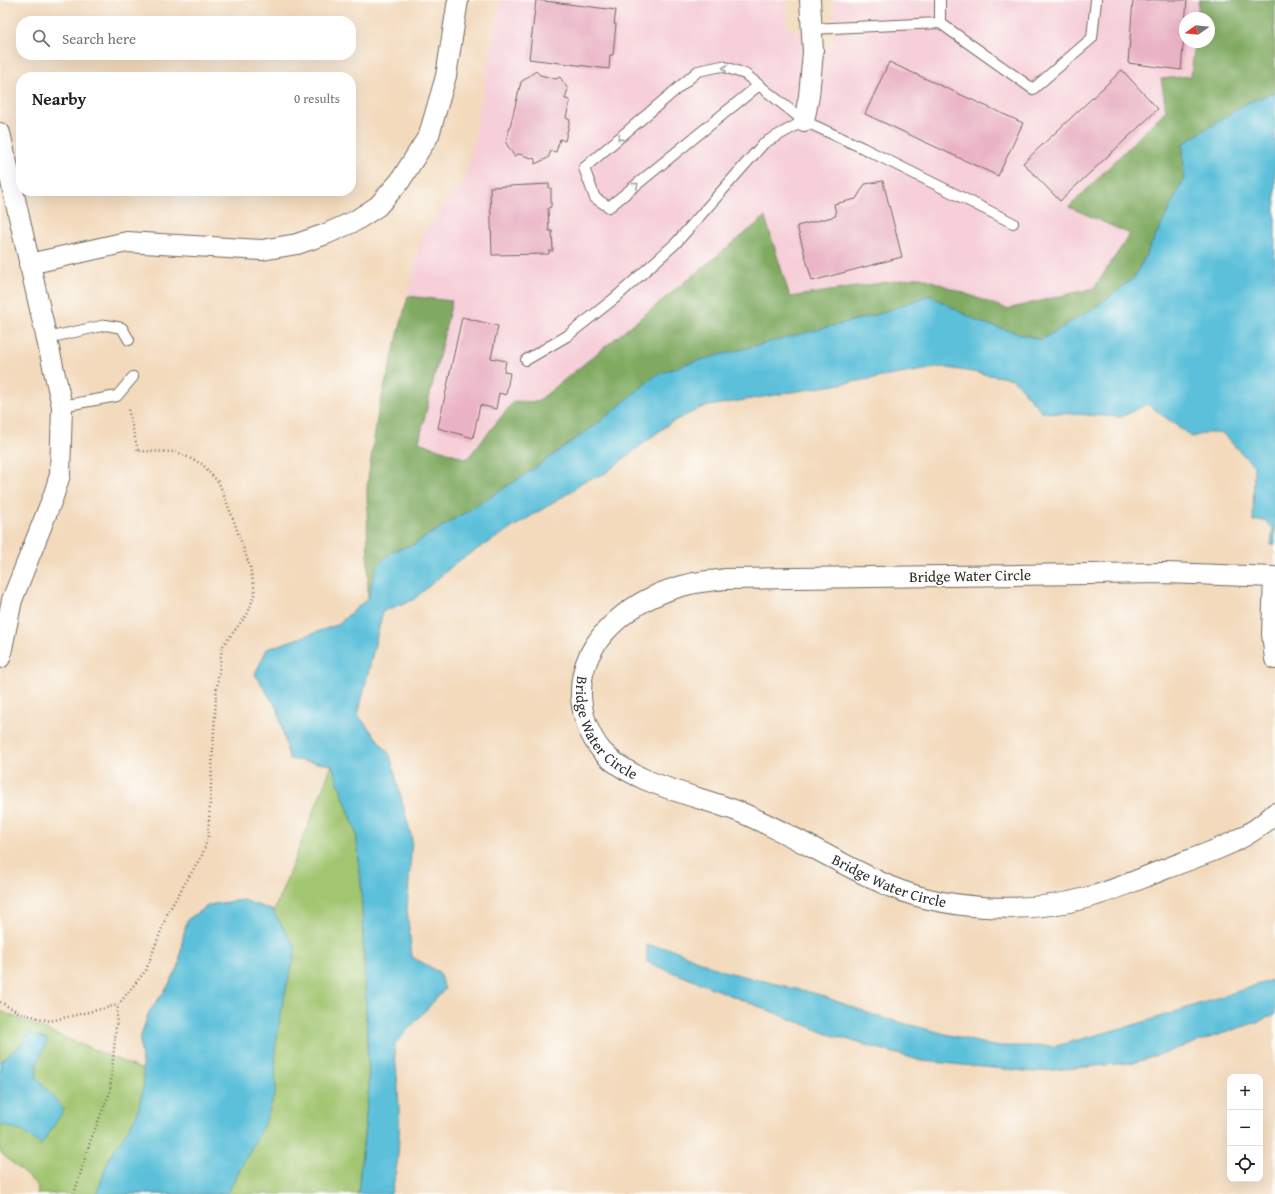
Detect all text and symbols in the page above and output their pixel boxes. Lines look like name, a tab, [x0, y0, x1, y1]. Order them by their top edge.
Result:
north arrow	[1179, 12, 1215, 48]
search box	[16, 16, 356, 60]
icon: search	[30, 27, 52, 49]
text: Search here	[62, 28, 136, 49]
one-way arrow	[722, 64, 728, 72]
text: Nearby	[32, 86, 86, 111]
text: 0 results	[294, 89, 340, 108]
one-way arrow	[618, 133, 625, 140]
one-way arrow	[631, 183, 638, 190]
street label: Bridge Water Circle	[909, 564, 1031, 587]
street label: Bridge Water Circle	[571, 675, 641, 784]
street label: Bridge Water Circle	[828, 849, 948, 912]
map controls	[1227, 1074, 1263, 1182]
button: +	[1227, 1074, 1263, 1110]
button: −	[1227, 1110, 1263, 1146]
button: locate	[1227, 1146, 1263, 1182]

